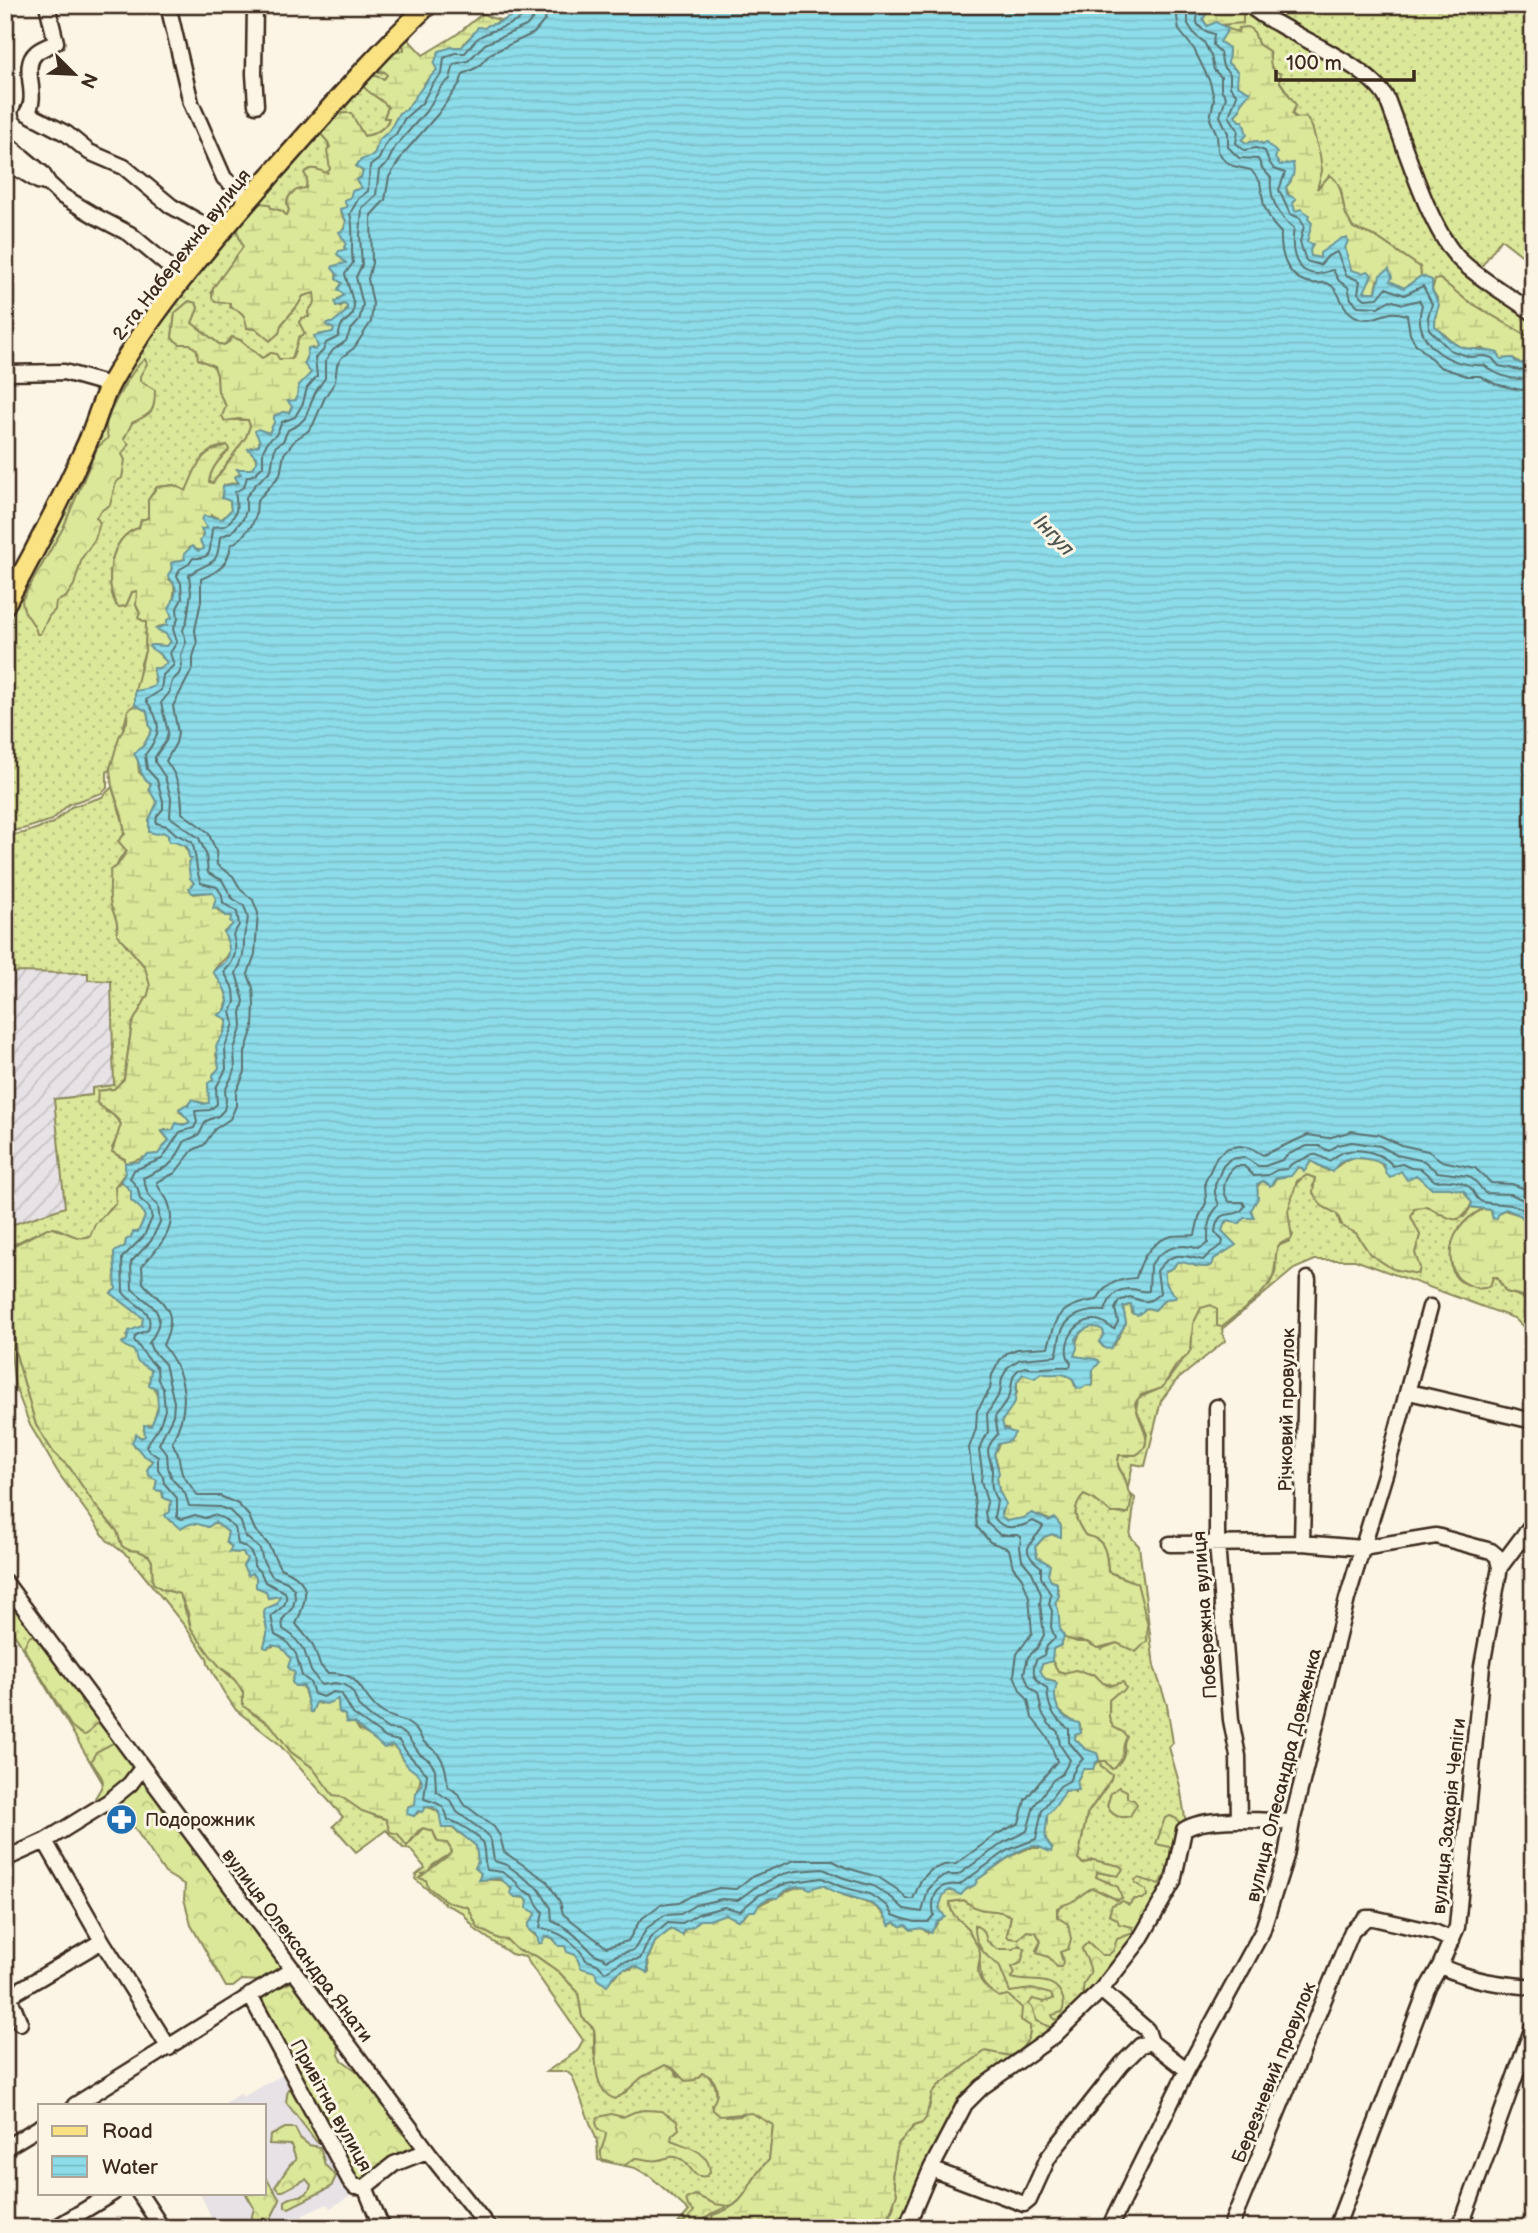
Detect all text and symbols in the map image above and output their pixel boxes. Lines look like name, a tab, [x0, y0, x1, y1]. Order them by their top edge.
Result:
north arrow	[38, 38, 108, 108]
scale bar	[1276, 38, 1414, 82]
text: 100 m	[1286, 51, 1342, 76]
text: N	[75, 69, 102, 92]
street label: 2-га Набережна вулиця	[108, 165, 256, 345]
water label: Інгул	[1028, 510, 1079, 561]
street label: Річковий провулок	[1275, 1328, 1300, 1492]
street label: Побережна вулиця	[1188, 1530, 1223, 1700]
street label: вулиця Олесандра Довженка	[1242, 1646, 1327, 1905]
street label: вулиця Захарія Чепіги	[1428, 1717, 1471, 1915]
pharmacy icon: Подорожник	[105, 1802, 139, 1836]
place label: Подорожник	[145, 1809, 255, 1832]
street label: вулиця Олександра Янати	[216, 1845, 377, 2047]
street label: Березневий провулок	[1228, 1979, 1321, 2166]
street label: Привітна вулиця	[285, 2035, 377, 2176]
legend	[38, 2104, 266, 2194]
text: Road	[102, 2119, 153, 2144]
text: Water	[102, 2155, 158, 2180]

